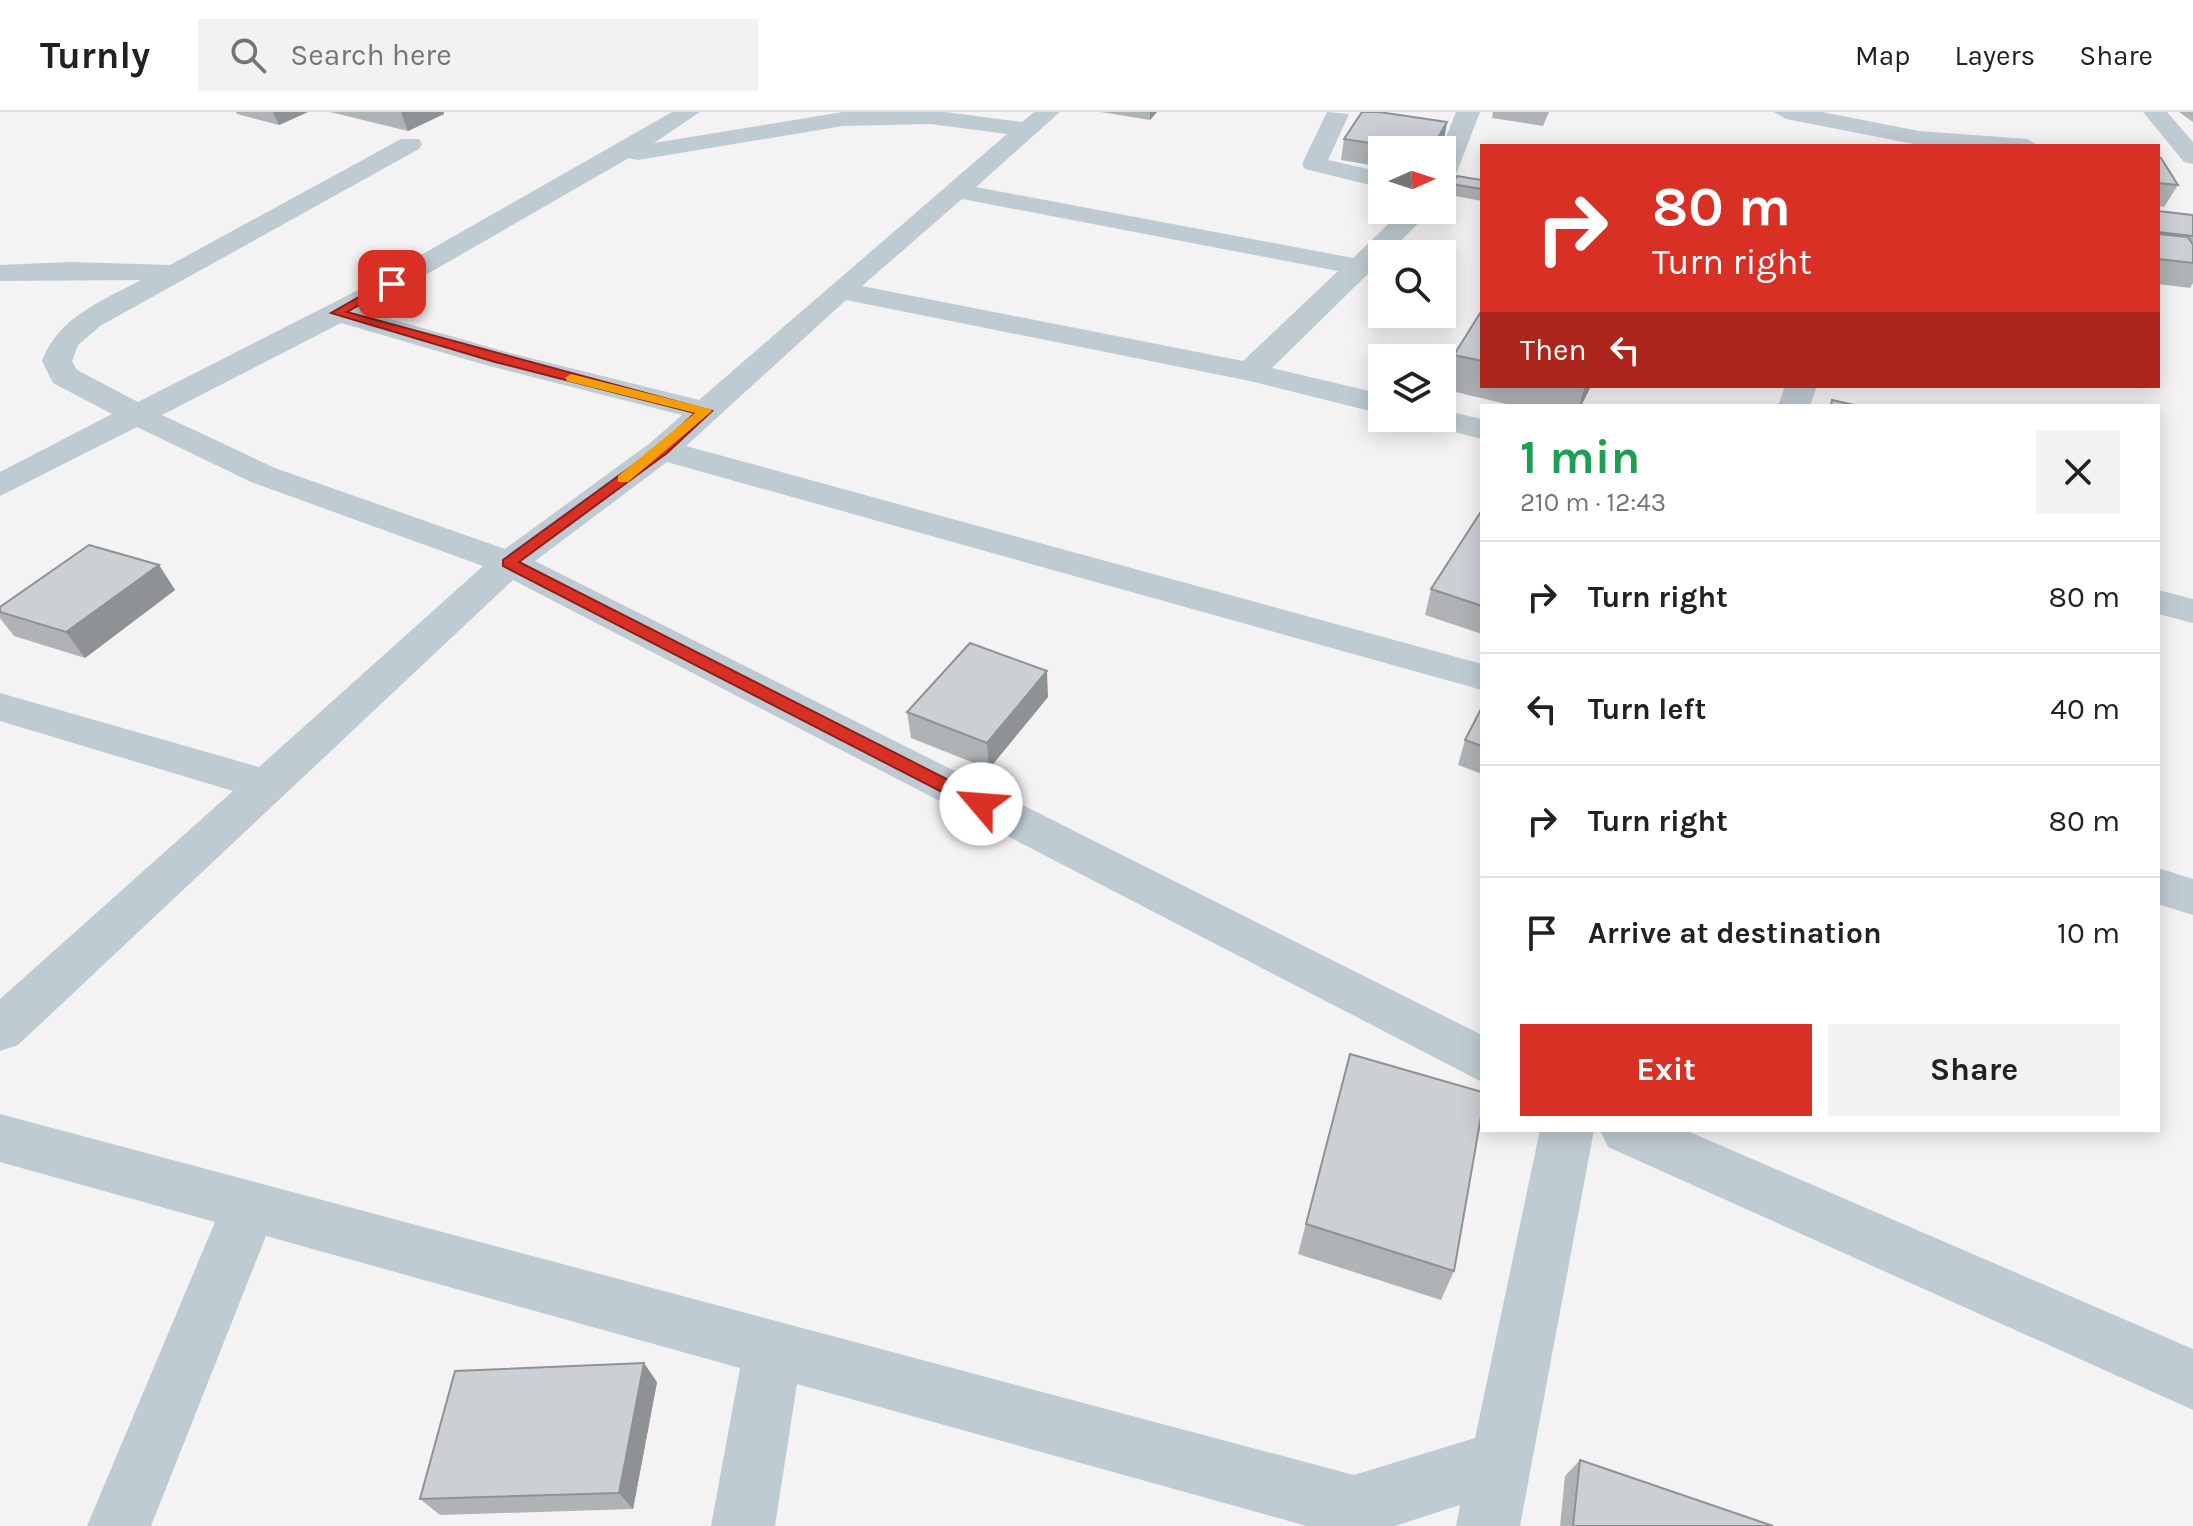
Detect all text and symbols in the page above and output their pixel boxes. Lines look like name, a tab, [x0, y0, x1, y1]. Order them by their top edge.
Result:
search box	[198, 19, 758, 91]
text: Turnly	[40, 33, 150, 78]
icon: search	[226, 33, 270, 77]
text: Search here	[290, 37, 452, 73]
text: Map	[1855, 39, 1910, 72]
text: Layers	[1954, 39, 2035, 72]
text: Share	[2079, 39, 2153, 72]
north arrow	[1368, 136, 1456, 224]
map controls	[1368, 136, 1456, 432]
text: 80 m	[1652, 174, 1791, 239]
icon: right	[1520, 176, 1624, 280]
button: search	[1368, 240, 1456, 328]
text: Turn right	[1652, 241, 1812, 283]
pin	[358, 250, 426, 318]
icon: arrive	[370, 262, 414, 306]
icon: left	[1603, 328, 1647, 372]
text: Then	[1520, 332, 1587, 368]
button: layers	[1368, 344, 1456, 432]
text: 1 min	[1520, 429, 1640, 485]
button: close	[2036, 430, 2120, 514]
text: 210 m · 12:43	[1520, 487, 1666, 518]
icon: right	[1520, 575, 1564, 619]
text: Turn right	[1588, 579, 1728, 615]
text: 80 m	[2049, 579, 2120, 615]
icon: left	[1520, 687, 1564, 731]
text: Turn left	[1588, 691, 1706, 727]
text: 40 m	[2050, 691, 2120, 727]
position arrow	[939, 762, 1023, 846]
icon: right	[1520, 799, 1564, 843]
text: Turn right	[1588, 803, 1728, 839]
text: 80 m	[2049, 803, 2120, 839]
icon: arrive	[1520, 911, 1564, 955]
text: Arrive at destination	[1588, 915, 1882, 951]
text: 10 m	[2057, 915, 2120, 951]
button: Exit	[1520, 1024, 1812, 1116]
button: Share	[1828, 1024, 2120, 1116]

